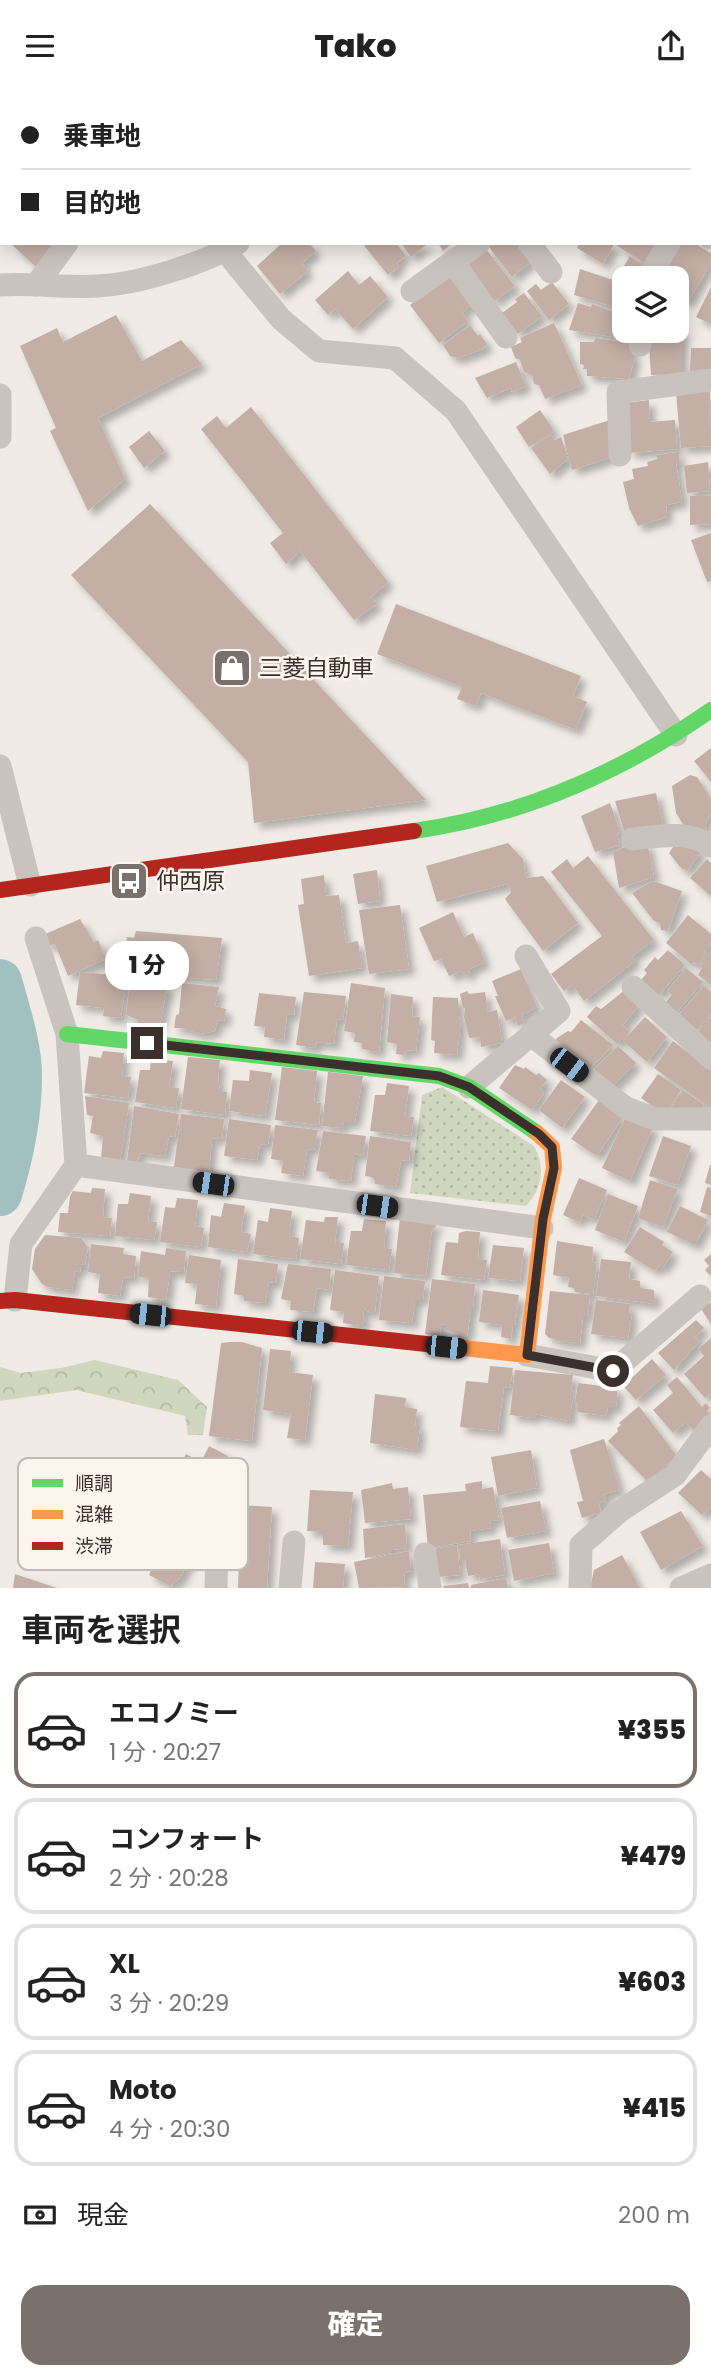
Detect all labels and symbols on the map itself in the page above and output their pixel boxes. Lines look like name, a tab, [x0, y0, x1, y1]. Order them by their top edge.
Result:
shop icon: 三菱自動車	[211, 647, 253, 689]
place label: 三菱自動車	[259, 652, 374, 684]
bus stop icon: 仲西原	[108, 860, 150, 902]
place label: 仲西原	[156, 865, 225, 897]
callout: 1 分	[105, 941, 189, 991]
route end	[131, 1027, 163, 1059]
car	[546, 1044, 593, 1086]
car	[191, 1171, 236, 1197]
car	[355, 1193, 400, 1219]
car	[129, 1302, 172, 1328]
car	[291, 1319, 334, 1345]
car	[425, 1334, 468, 1360]
route start	[597, 1355, 629, 1387]
legend	[18, 1458, 248, 1570]
text: 順調	[75, 1470, 113, 1497]
text: 混雑	[75, 1501, 113, 1528]
text: 渋滞	[75, 1533, 113, 1560]

